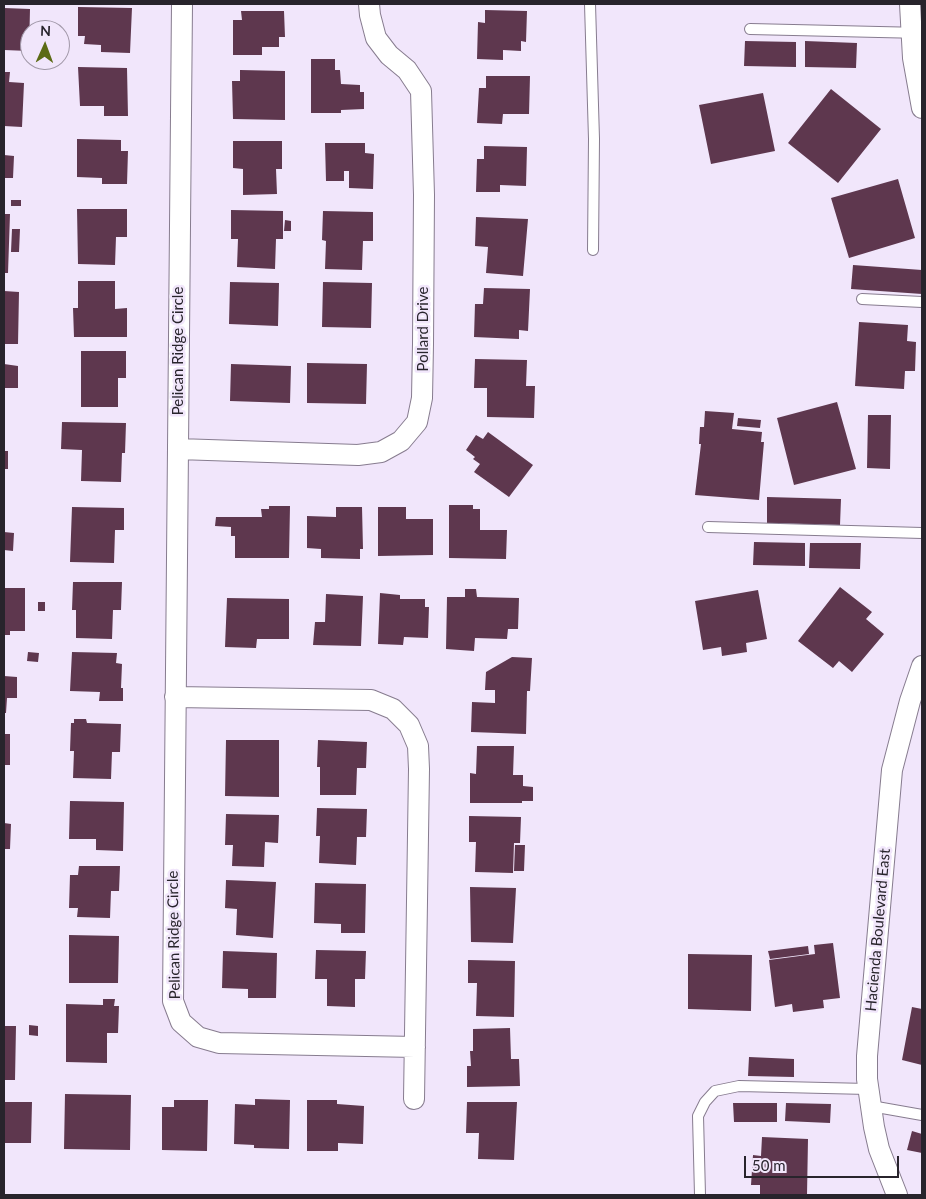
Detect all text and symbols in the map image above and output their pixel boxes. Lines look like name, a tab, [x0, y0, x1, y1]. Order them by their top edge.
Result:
north arrow	[20, 20, 70, 70]
text: N	[40, 22, 51, 39]
street label: Pelican Ridge Circle	[169, 287, 187, 415]
street label: Pollard Drive	[414, 287, 432, 371]
street label: Hacienda Boulevard East	[862, 848, 894, 1012]
street label: Pelican Ridge Circle	[164, 871, 184, 999]
scale bar	[746, 1146, 901, 1178]
text: 50 m	[752, 1156, 786, 1174]

